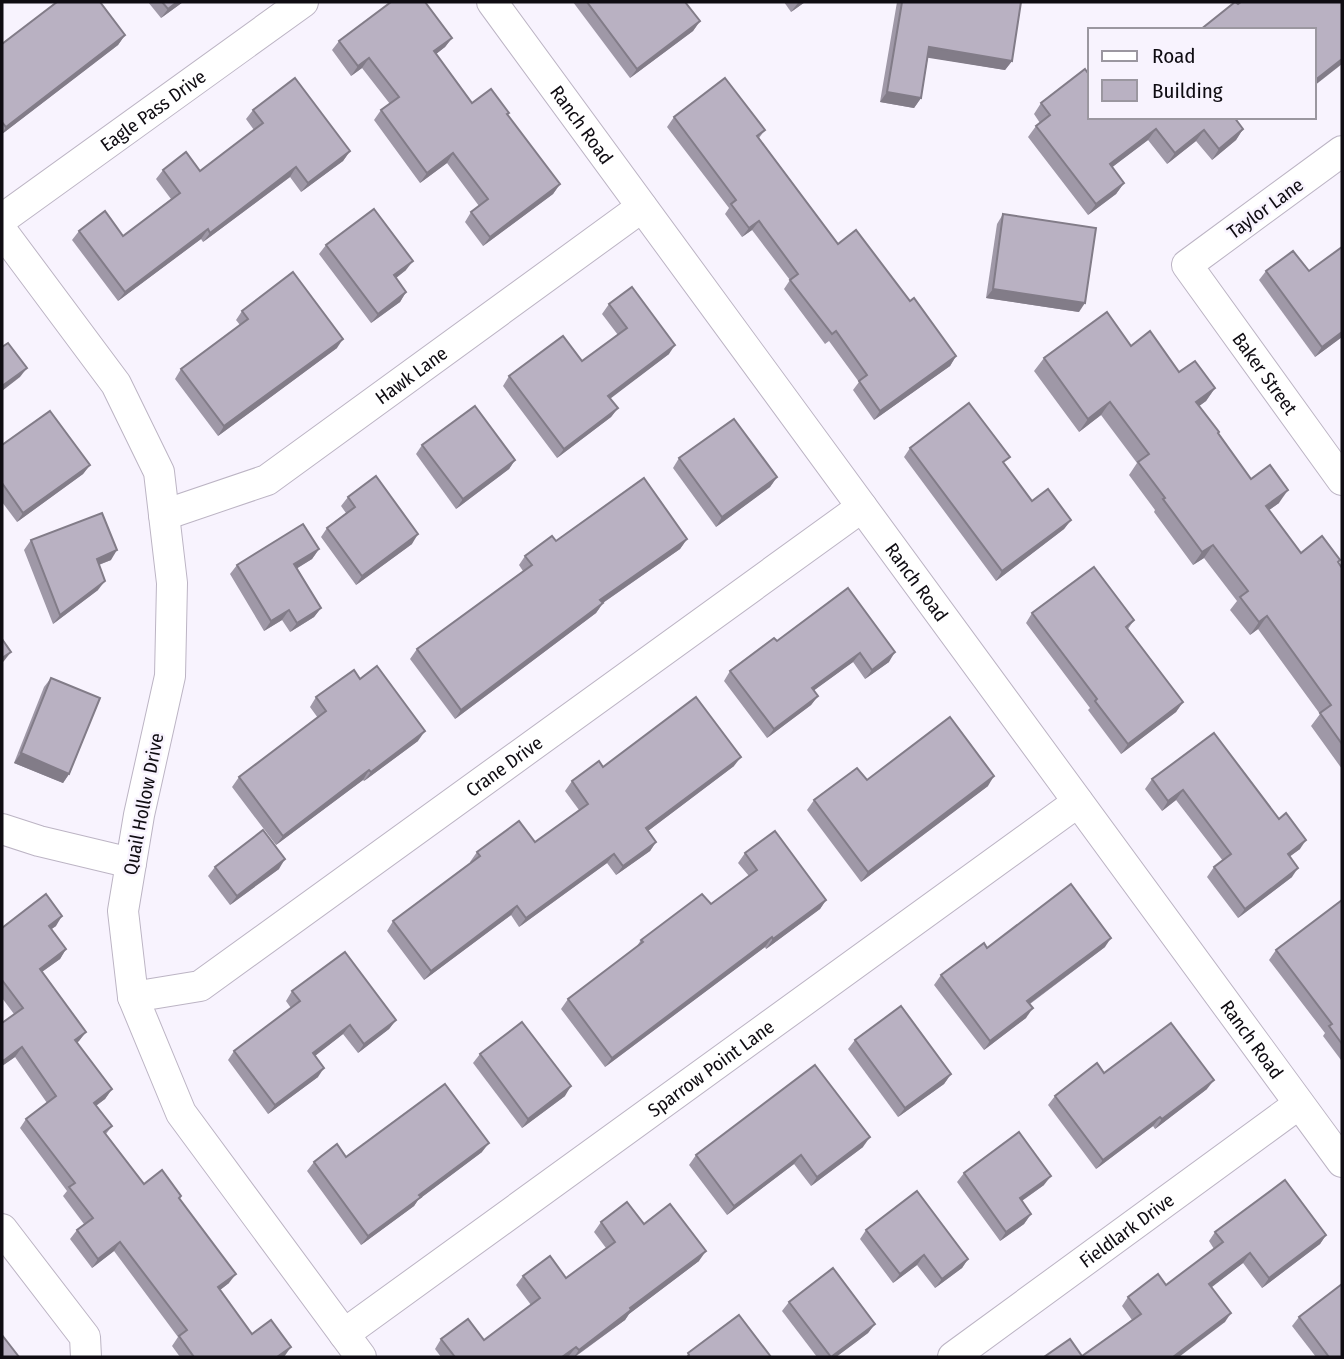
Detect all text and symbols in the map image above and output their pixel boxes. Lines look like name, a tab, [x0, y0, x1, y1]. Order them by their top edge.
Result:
legend	[1088, 28, 1316, 119]
text: Road	[1152, 43, 1196, 69]
street label: Eagle Pass Drive	[96, 65, 210, 156]
text: Building	[1152, 78, 1223, 104]
street label: Ranch Road	[545, 81, 618, 169]
street label: Taylor Lane	[1223, 173, 1308, 244]
street label: Baker Street	[1227, 328, 1302, 420]
street label: Hawk Lane	[371, 342, 452, 409]
street label: Ranch Road	[880, 539, 953, 626]
street label: Quail Hollow Drive	[118, 731, 169, 877]
street label: Crane Drive	[461, 731, 547, 802]
street label: Ranch Road	[1215, 996, 1288, 1083]
street label: Sparrow Point Lane	[644, 1015, 779, 1122]
street label: Fieldlark Drive	[1075, 1188, 1179, 1273]

